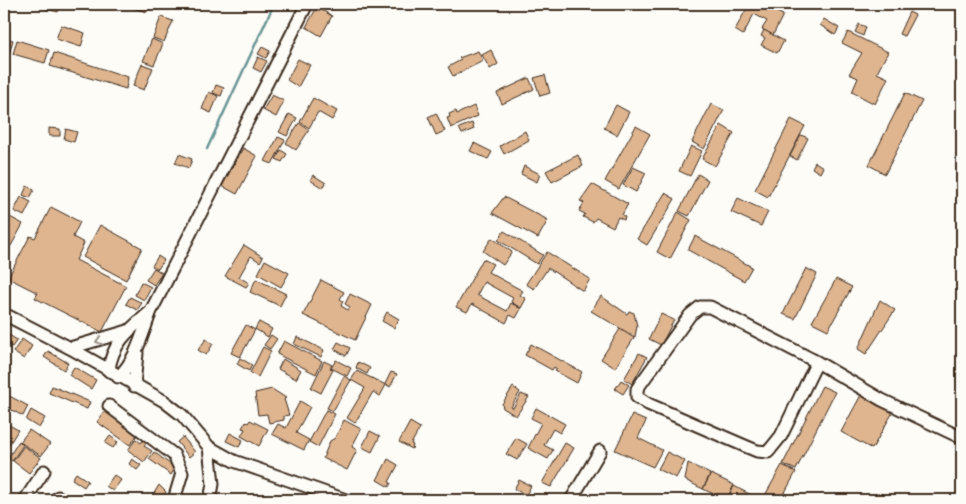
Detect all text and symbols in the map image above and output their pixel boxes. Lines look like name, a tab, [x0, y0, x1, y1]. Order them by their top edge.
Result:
one-way arrow	[96, 335, 104, 345]

